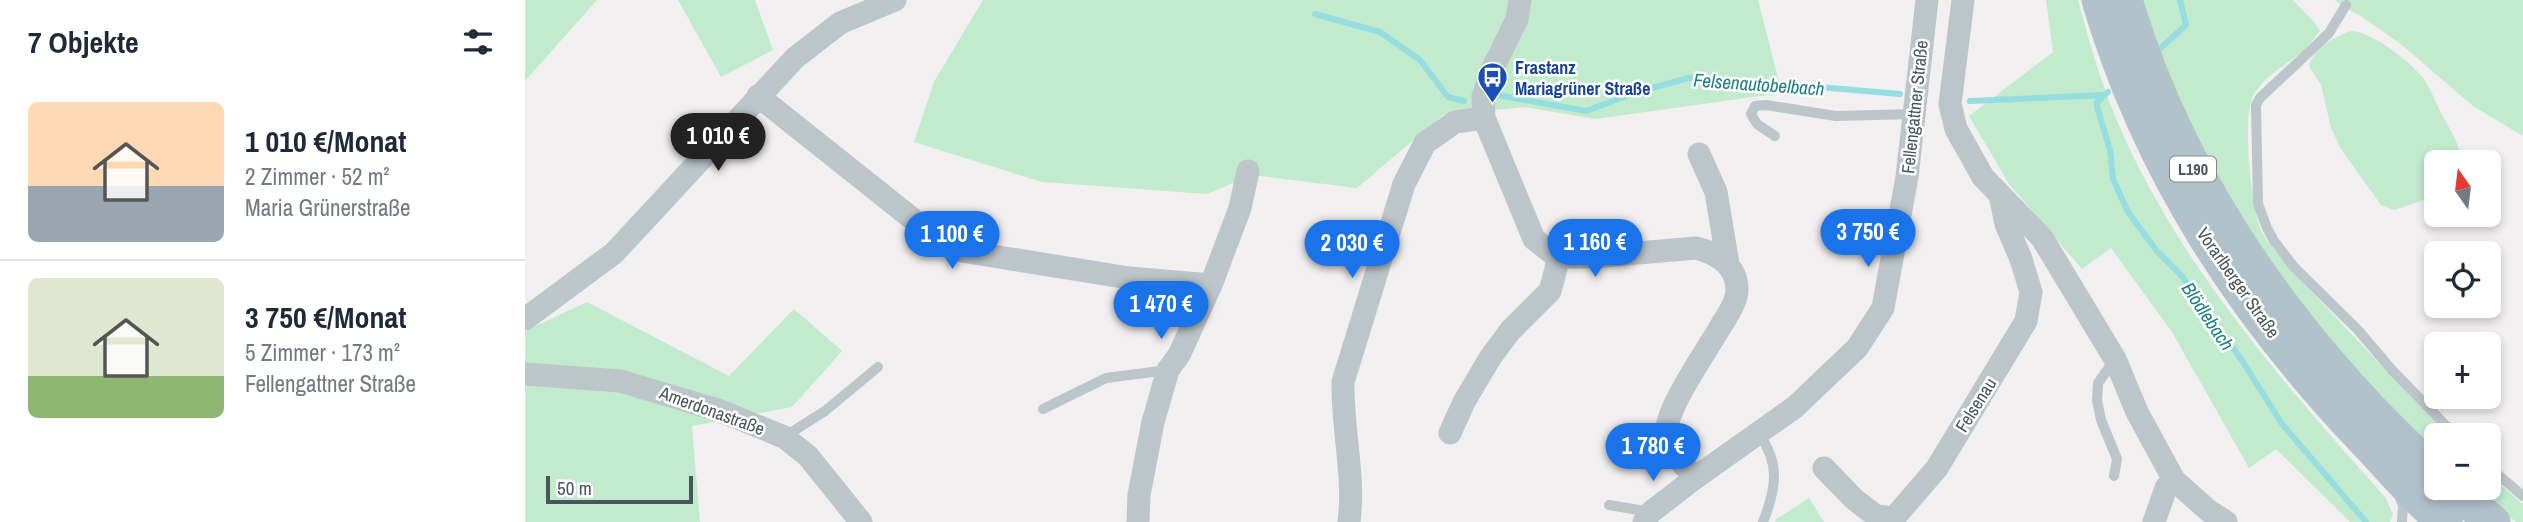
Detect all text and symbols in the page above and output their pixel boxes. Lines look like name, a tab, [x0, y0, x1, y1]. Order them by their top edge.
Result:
text: 7 Objekte	[28, 22, 139, 62]
icon: filters	[459, 23, 497, 61]
street label: Fellengattner Straße	[1895, 39, 1934, 175]
place label: Frastanz Mariagrüner Straße	[1515, 55, 1650, 101]
bus stop icon: Frastanz Mariagrüner Straße	[1475, 61, 1509, 105]
water label: Felsenautobelbach	[1693, 66, 1825, 102]
pin: 1 010 €	[653, 114, 783, 173]
text: 1 010 €	[687, 120, 749, 151]
text: 1 010 €/Monat	[245, 121, 406, 161]
icon: home	[84, 130, 168, 214]
north arrow	[2424, 150, 2501, 228]
map controls	[2424, 150, 2501, 500]
road number: L190	[2170, 156, 2216, 182]
text: 2 Zimmer · 52 m²	[245, 161, 390, 192]
text: Maria Grünerstraße	[245, 192, 411, 223]
pin: 3 750 €	[1803, 210, 1933, 269]
pin: 1 100 €	[887, 212, 1017, 271]
text: 3 750 €	[1837, 216, 1899, 247]
text: 1 100 €	[921, 218, 983, 249]
pin: 1 160 €	[1530, 219, 1660, 279]
pin: 2 030 €	[1287, 220, 1417, 280]
street label: Vorarlberger Straße	[2191, 222, 2286, 343]
text: 1 160 €	[1564, 226, 1626, 257]
text: 2 030 €	[1321, 227, 1383, 258]
button: locate	[2424, 241, 2501, 318]
water label: Blödlebach	[2176, 277, 2240, 355]
pin: 1 470 €	[1096, 282, 1226, 341]
text: 1 470 €	[1130, 288, 1192, 319]
text: 3 750 €/Monat	[245, 297, 406, 337]
icon: home	[84, 306, 168, 390]
button: +	[2424, 332, 2501, 409]
text: 5 Zimmer · 173 m²	[245, 337, 400, 368]
text: Fellengattner Straße	[245, 368, 416, 399]
street label: Felsenau	[1949, 373, 2002, 437]
street label: Amerdonastraße	[655, 380, 768, 441]
button: −	[2424, 423, 2501, 500]
pin: 1 780 €	[1588, 424, 1718, 483]
text: 1 780 €	[1622, 430, 1684, 461]
scale bar	[546, 473, 693, 505]
text: 50 m	[557, 475, 592, 501]

